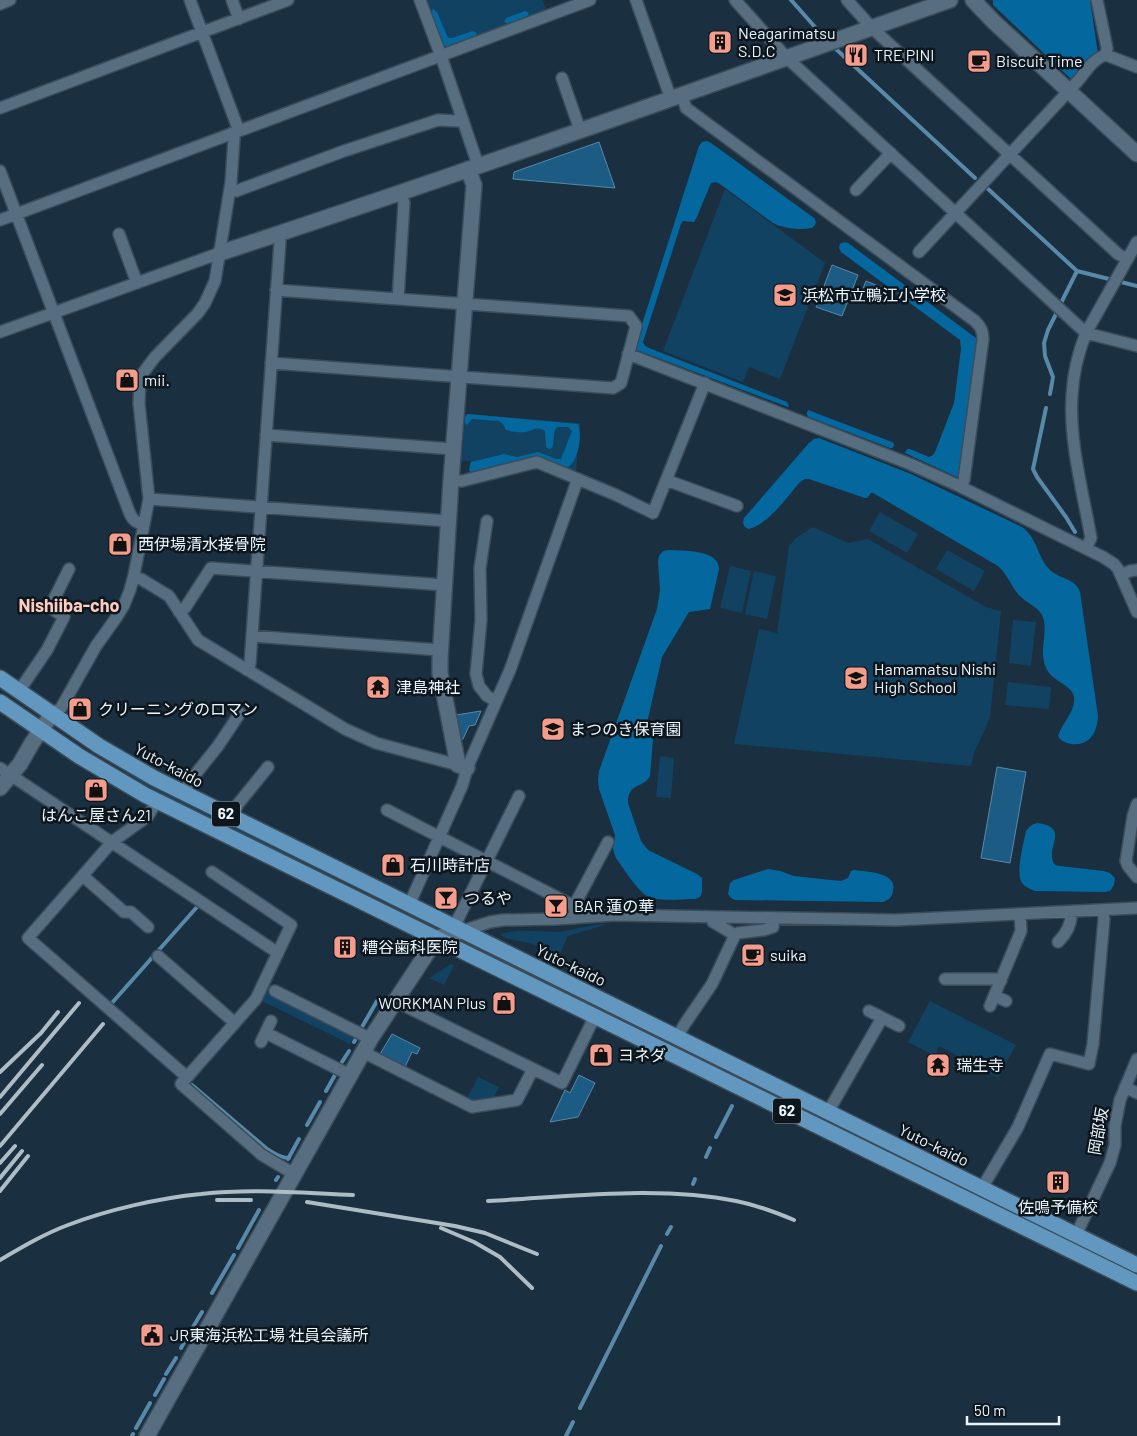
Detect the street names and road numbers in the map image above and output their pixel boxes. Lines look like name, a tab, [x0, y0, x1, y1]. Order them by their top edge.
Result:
street label: Yuto-kaido	[131, 738, 207, 791]
road number: 62	[212, 802, 240, 826]
street label: Yuto-kaido	[533, 939, 609, 990]
road number: 62	[773, 1098, 801, 1124]
street label: 岡部坂	[1084, 1106, 1111, 1156]
street label: Yuto-kaido	[896, 1119, 972, 1170]

